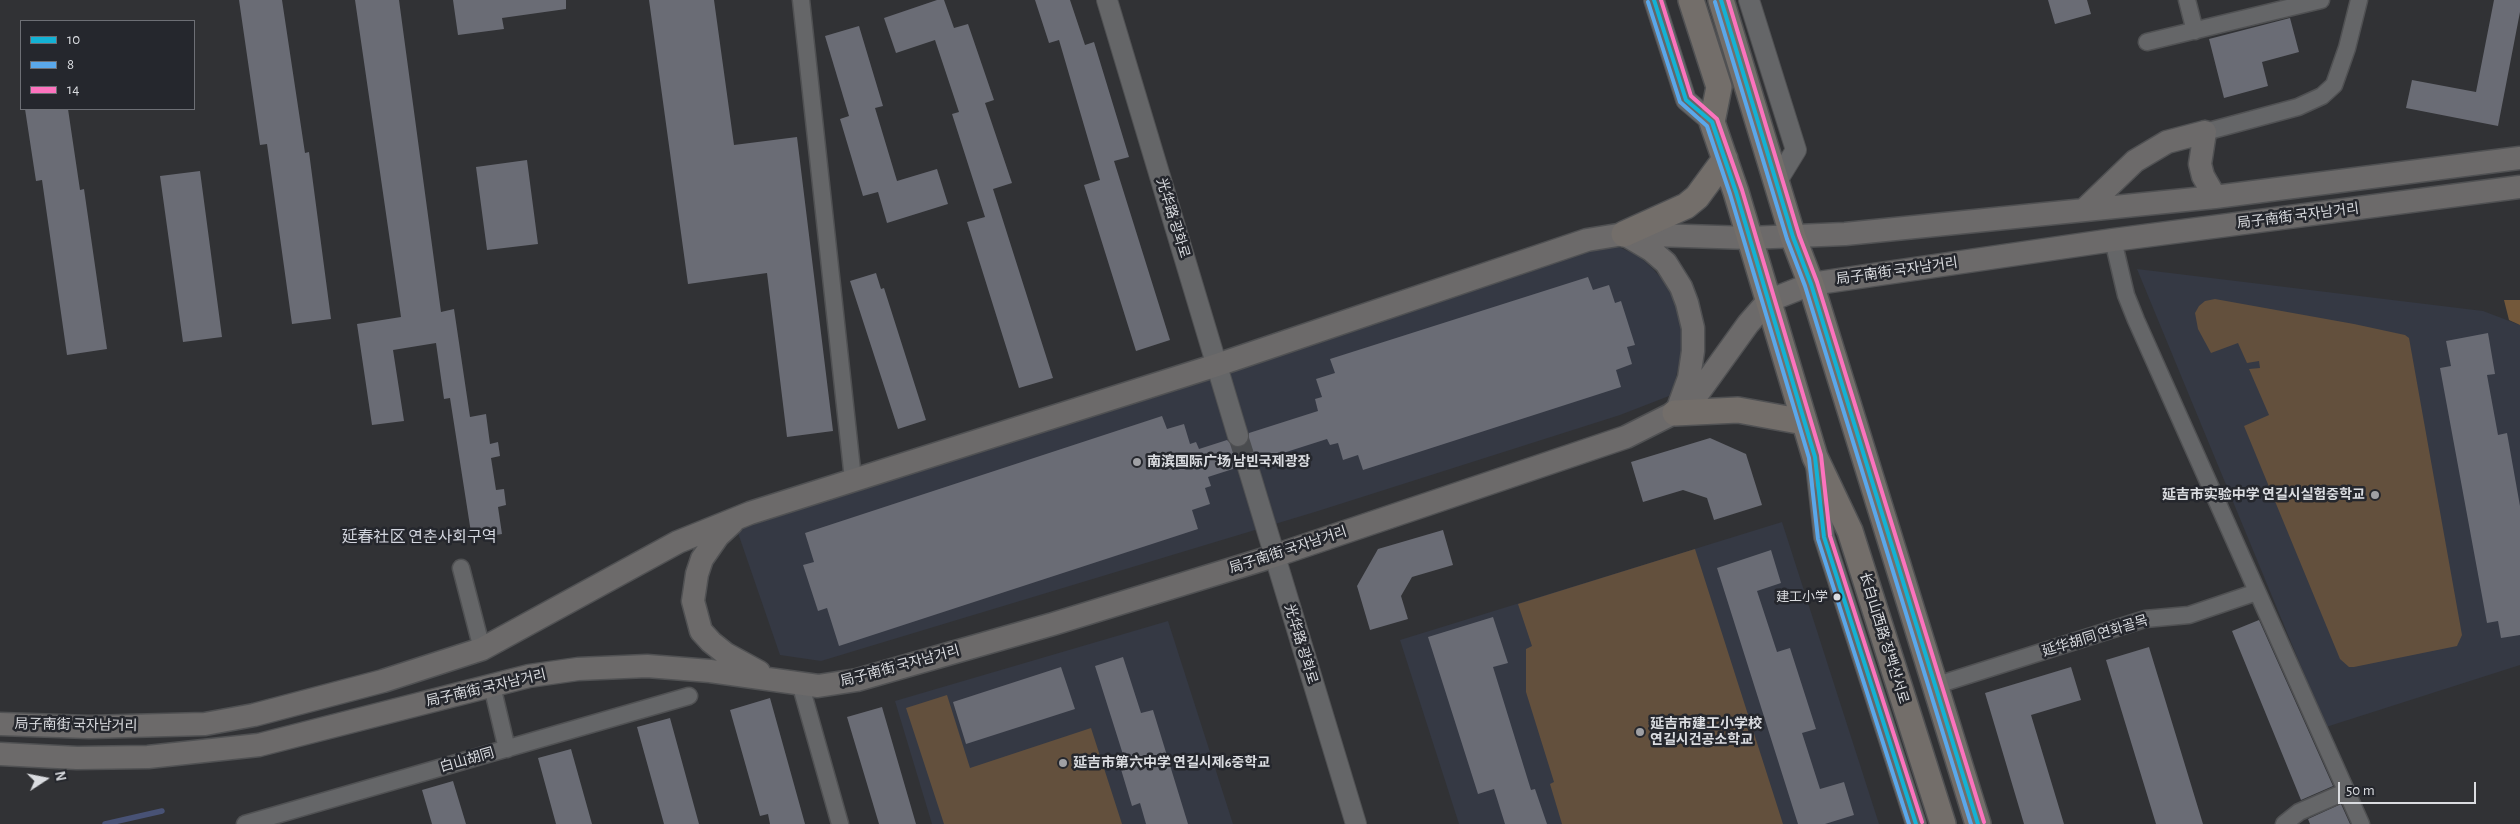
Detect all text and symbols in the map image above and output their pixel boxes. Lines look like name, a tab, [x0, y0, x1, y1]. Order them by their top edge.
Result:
legend	[20, 20, 195, 110]
text: 10	[67, 32, 80, 47]
text: 8	[67, 57, 74, 72]
text: 14	[67, 82, 79, 97]
street label: 光华路 광화로	[1153, 176, 1193, 260]
street label: 局子南街 국자남거리	[2236, 200, 2360, 232]
street label: 局子南街 국자남거리	[1835, 254, 1959, 288]
place label: 南滨国际广场 남빈국제광장	[1147, 454, 1310, 470]
marker: 南滨国际广场 남빈국제광장	[1131, 456, 1143, 468]
place label: 延吉市实验中学 연길시실험중학교	[2162, 487, 2365, 503]
marker: 延吉市实验中学 연길시실험중학교	[2369, 489, 2381, 501]
street label: 局子南街 국자남거리	[1227, 523, 1349, 577]
district label: 延春社区 연춘사회구역	[342, 527, 496, 547]
street label: 长白山西路 장백산서로	[1856, 570, 1912, 706]
place label: 建工小学	[1776, 589, 1828, 605]
marker: 建工小学	[1832, 592, 1842, 602]
street label: 光华路 광화로	[1281, 602, 1321, 686]
street label: 延华胡同 연화골목	[2040, 612, 2150, 660]
street label: 局子南街 국자남거리	[839, 642, 961, 690]
street label: 局子南街 국자남거리	[424, 666, 548, 710]
street label: 局子南街 국자남거리	[15, 716, 137, 734]
place label: 延吉市建工小学校 연길시건공소학교	[1650, 716, 1762, 749]
marker: 延吉市建工小学校 연길시건공소학교	[1634, 726, 1646, 738]
street label: 白山胡同	[438, 744, 496, 776]
north arrow	[20, 754, 70, 804]
place label: 延吉市第六中学 연길시제6중학교	[1073, 755, 1270, 771]
marker: 延吉市第六中学 연길시제6중학교	[1057, 757, 1069, 769]
text: N	[52, 770, 68, 782]
scale bar	[2340, 772, 2478, 804]
text: 50 m	[2346, 783, 2375, 798]

